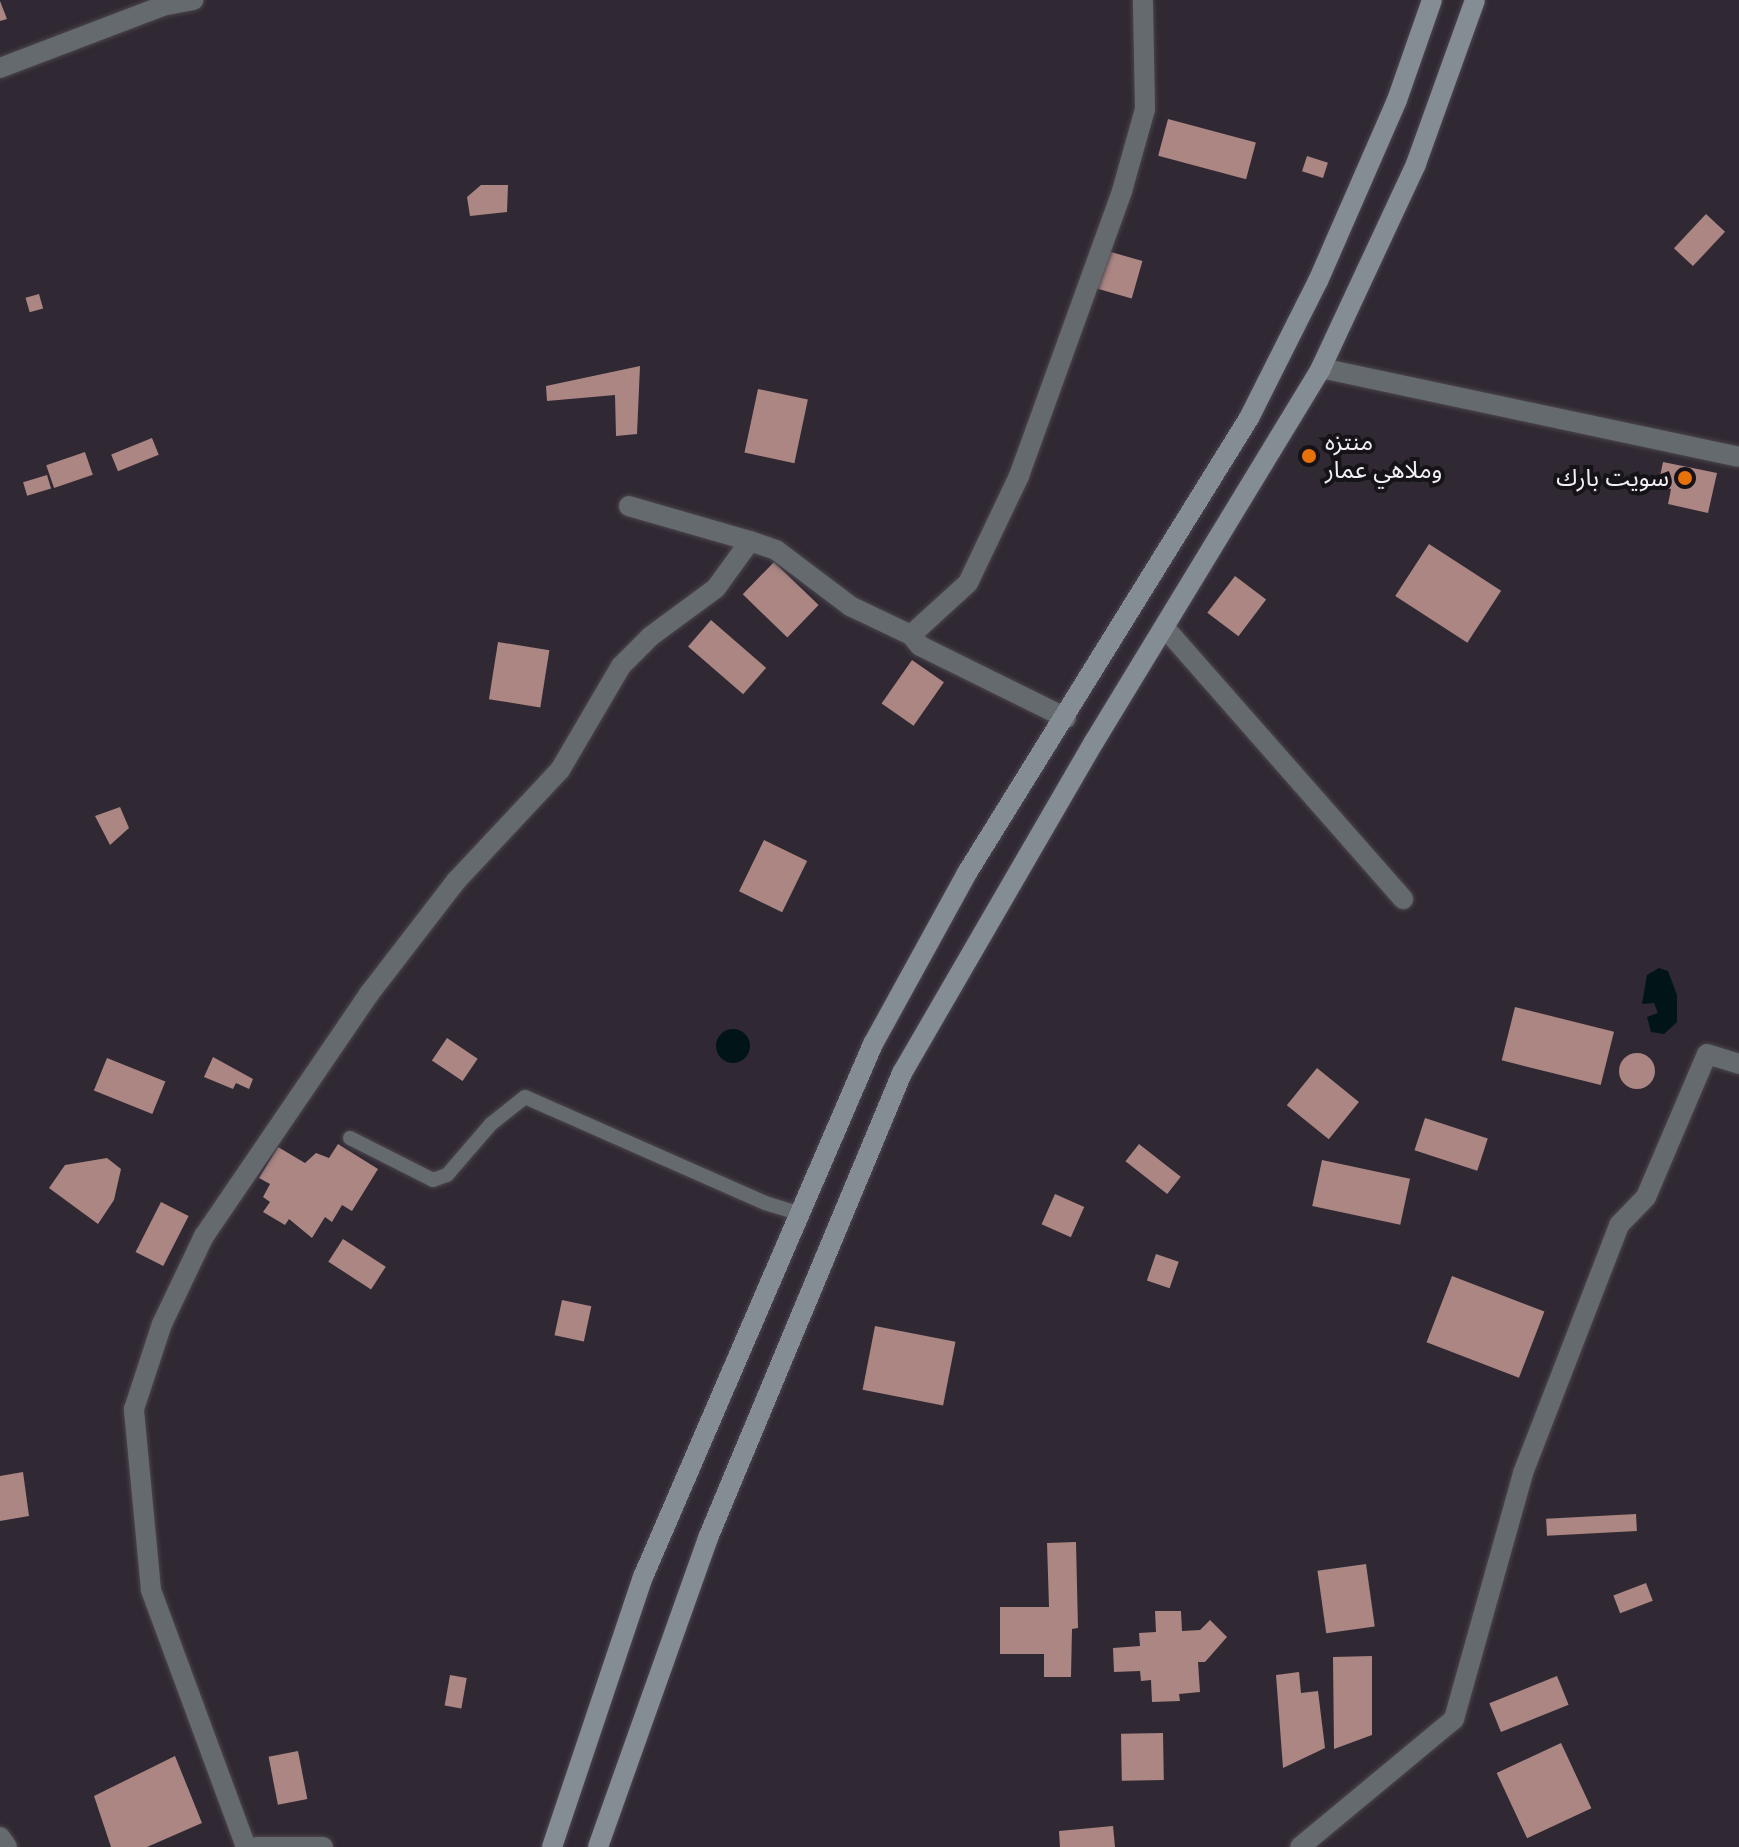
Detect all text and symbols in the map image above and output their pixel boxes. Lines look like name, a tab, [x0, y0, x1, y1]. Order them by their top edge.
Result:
place label: منتزه وملاهي عمار	[1325, 428, 1442, 484]
marker: منتزه وملاهي عمار	[1300, 447, 1318, 465]
place label: سويت بارك	[1556, 464, 1669, 492]
marker: سويت بارك	[1676, 469, 1694, 487]

